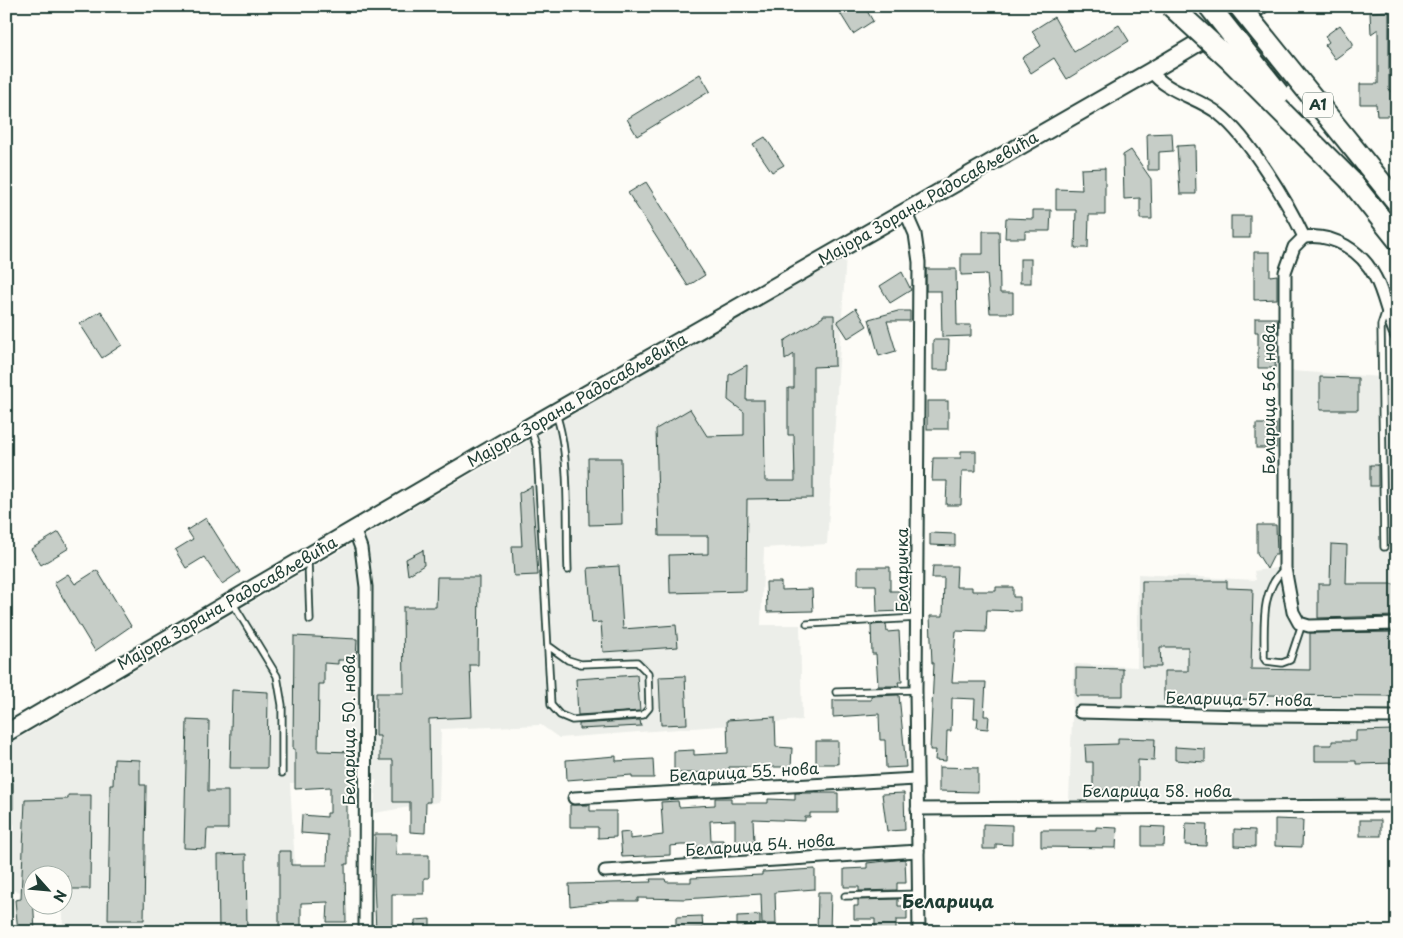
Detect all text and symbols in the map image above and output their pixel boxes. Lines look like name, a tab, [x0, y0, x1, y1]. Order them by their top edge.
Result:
road number: A1	[1303, 92, 1333, 118]
street label: Мајора Зорана Радосављевића	[813, 124, 1042, 270]
street label: Беларица 56. нова	[1256, 324, 1280, 474]
street label: Мајора Зорана Радосављевића	[462, 326, 691, 472]
street label: Беларичка	[889, 528, 913, 612]
street label: Мајора Зорана Радосављевића	[112, 529, 341, 675]
street label: Беларица 50. нова	[336, 655, 360, 805]
street label: Беларица 57. нова	[1165, 685, 1313, 711]
street label: Беларица 55. нова	[669, 755, 819, 787]
street label: Беларица 58. нова	[1082, 778, 1232, 802]
street label: Беларица 54. нова	[684, 827, 835, 861]
north arrow	[22, 866, 72, 916]
text: N	[48, 886, 72, 906]
district label: Беларица	[902, 887, 994, 914]

